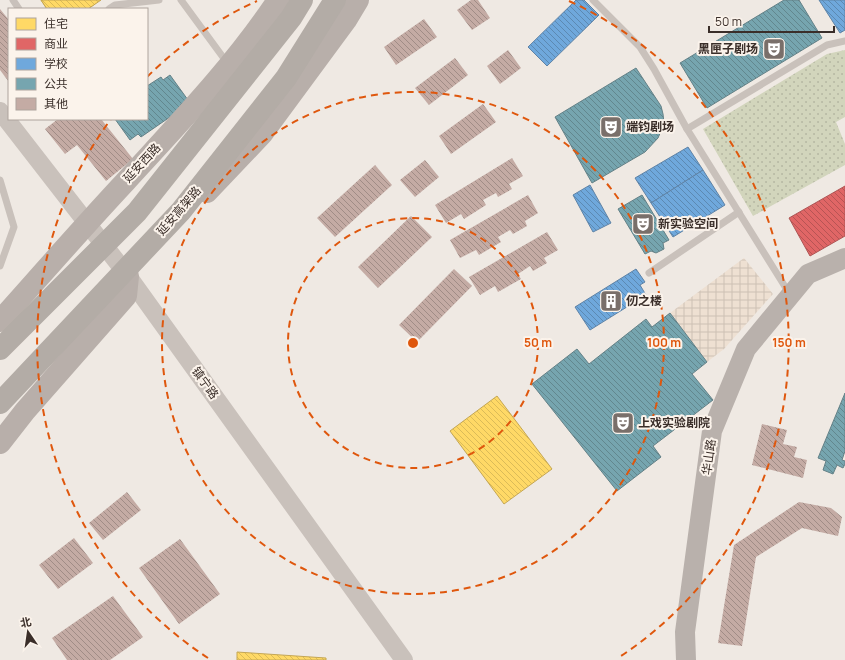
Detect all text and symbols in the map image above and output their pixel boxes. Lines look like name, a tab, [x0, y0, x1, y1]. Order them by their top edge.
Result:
legend	[8, 8, 148, 120]
scale bar	[709, 8, 834, 34]
text: 50 m	[715, 13, 742, 30]
text: 住宅	[44, 15, 68, 32]
text: 商业	[44, 35, 68, 52]
theatre icon: 黑匣子剧场	[761, 36, 787, 62]
place label: 黑匣子剧场	[698, 40, 758, 57]
text: 学校	[44, 55, 68, 72]
text: 公共	[44, 75, 68, 92]
text: 其他	[44, 95, 68, 112]
theatre icon: 端钧剧场	[598, 114, 624, 140]
place label: 端钧剧场	[626, 118, 674, 135]
street label: 延安西路	[119, 139, 164, 186]
street label: 延安高架路	[153, 182, 205, 239]
theatre icon: 新实验空间	[630, 211, 656, 237]
place label: 新实验空间	[658, 215, 718, 232]
building icon: 仞之楼	[598, 288, 624, 314]
place label: 仞之楼	[626, 292, 662, 309]
text: 50 m	[524, 334, 552, 351]
text: 100 m	[647, 334, 681, 351]
text: 150 m	[772, 334, 806, 351]
centre of rings	[406, 336, 420, 350]
street label: 镇宁路	[188, 363, 223, 402]
theatre icon: 上戏实验剧院	[610, 410, 636, 436]
place label: 上戏实验剧院	[638, 414, 710, 431]
street label: 华山路	[698, 438, 719, 476]
north arrow	[8, 612, 48, 652]
text: 北	[19, 613, 33, 630]

